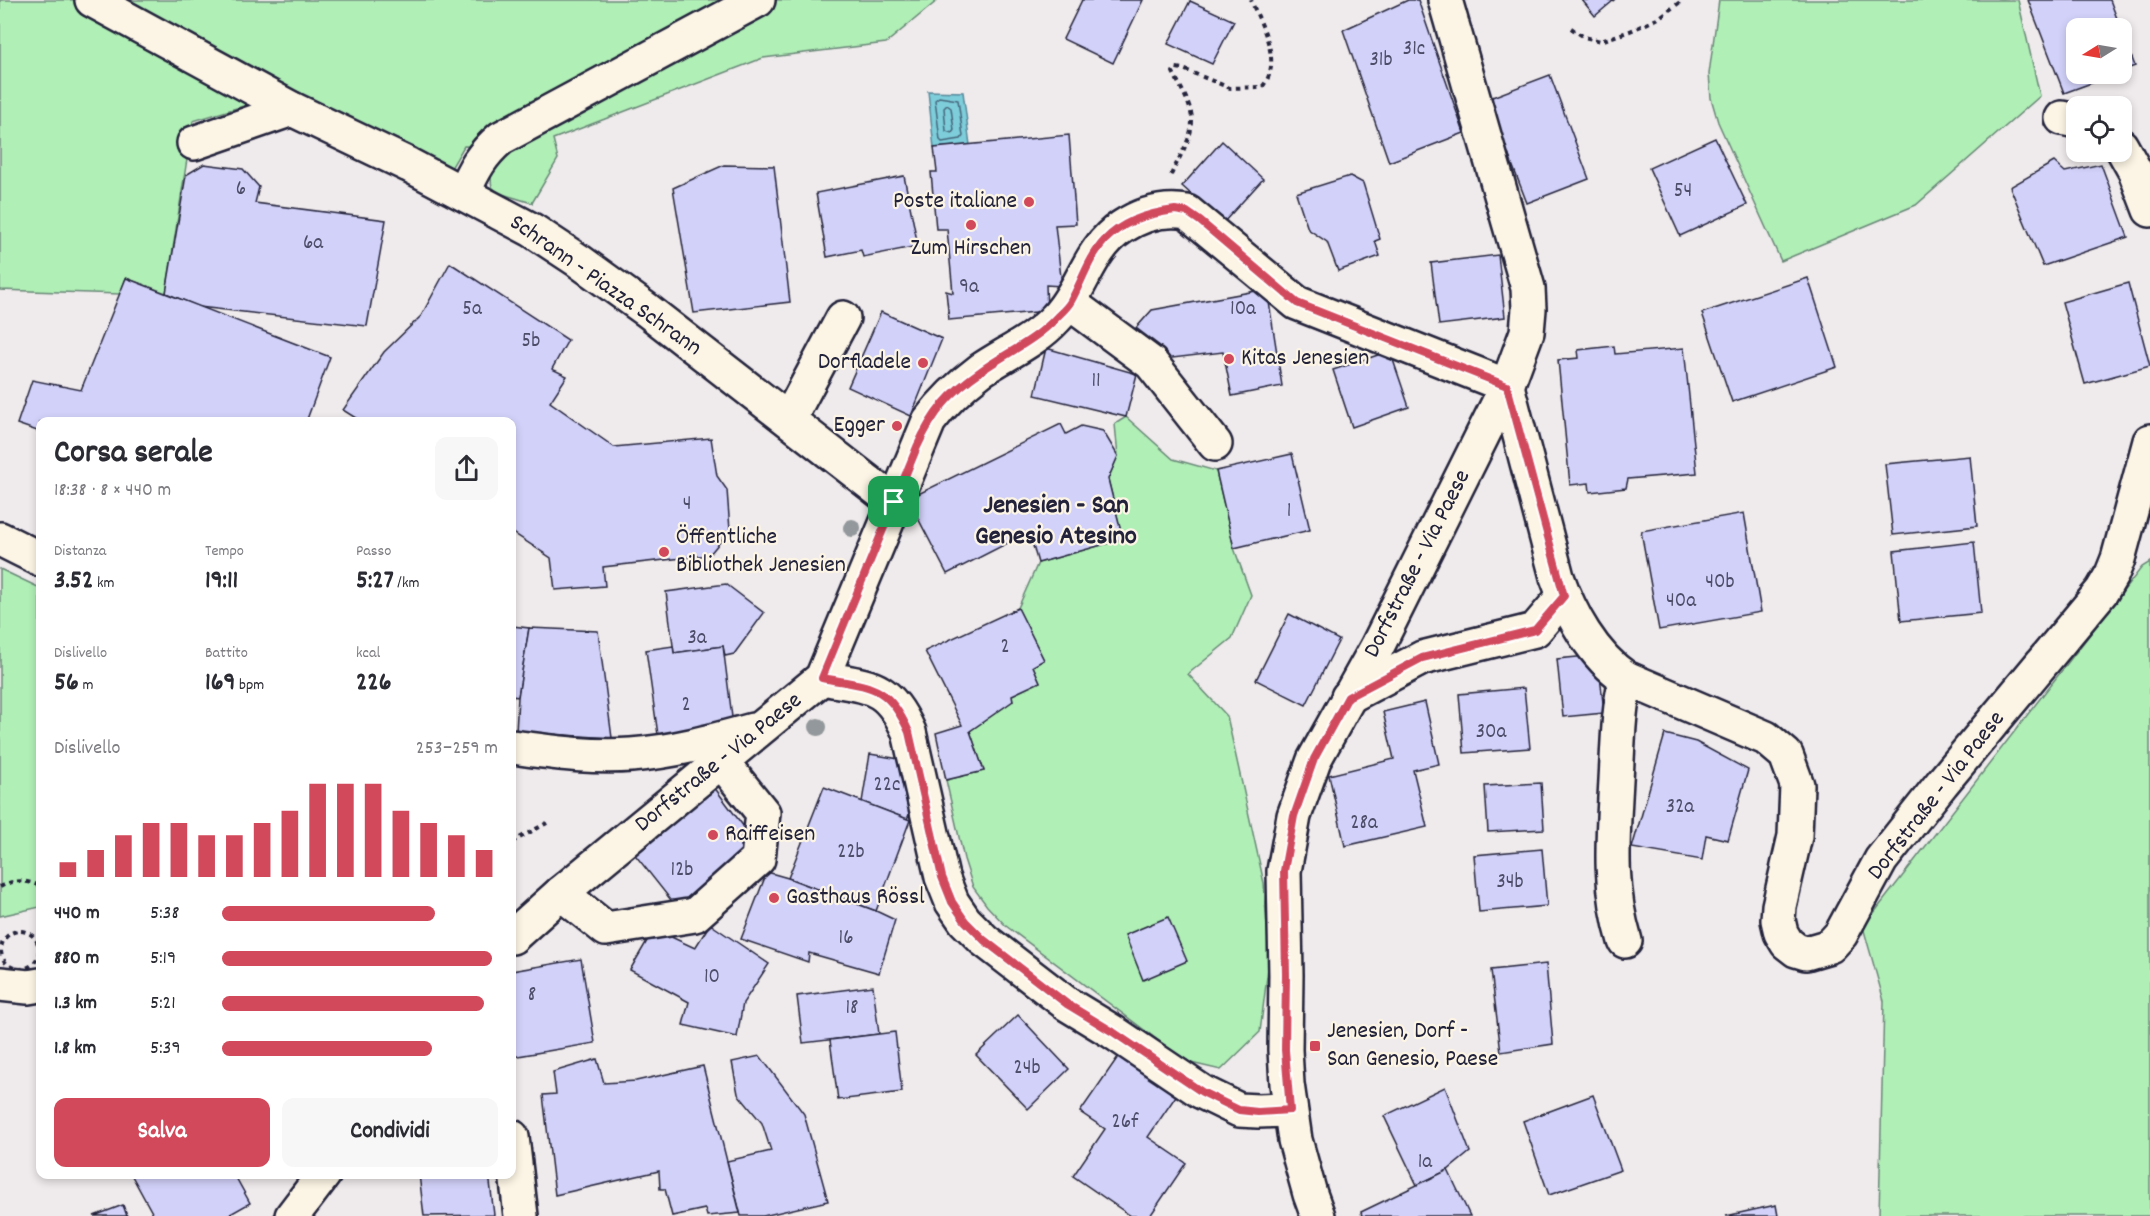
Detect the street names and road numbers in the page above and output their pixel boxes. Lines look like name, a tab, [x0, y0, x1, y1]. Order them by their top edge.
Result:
street label: Schrann - Piazza Schrann	[502, 207, 708, 365]
street label: Dorfstraße - Via Paese	[1356, 464, 1480, 664]
street label: Dorfstraße - Via Paese	[628, 685, 810, 841]
street label: Dorfstraße - Via Paese	[1860, 704, 2014, 888]

